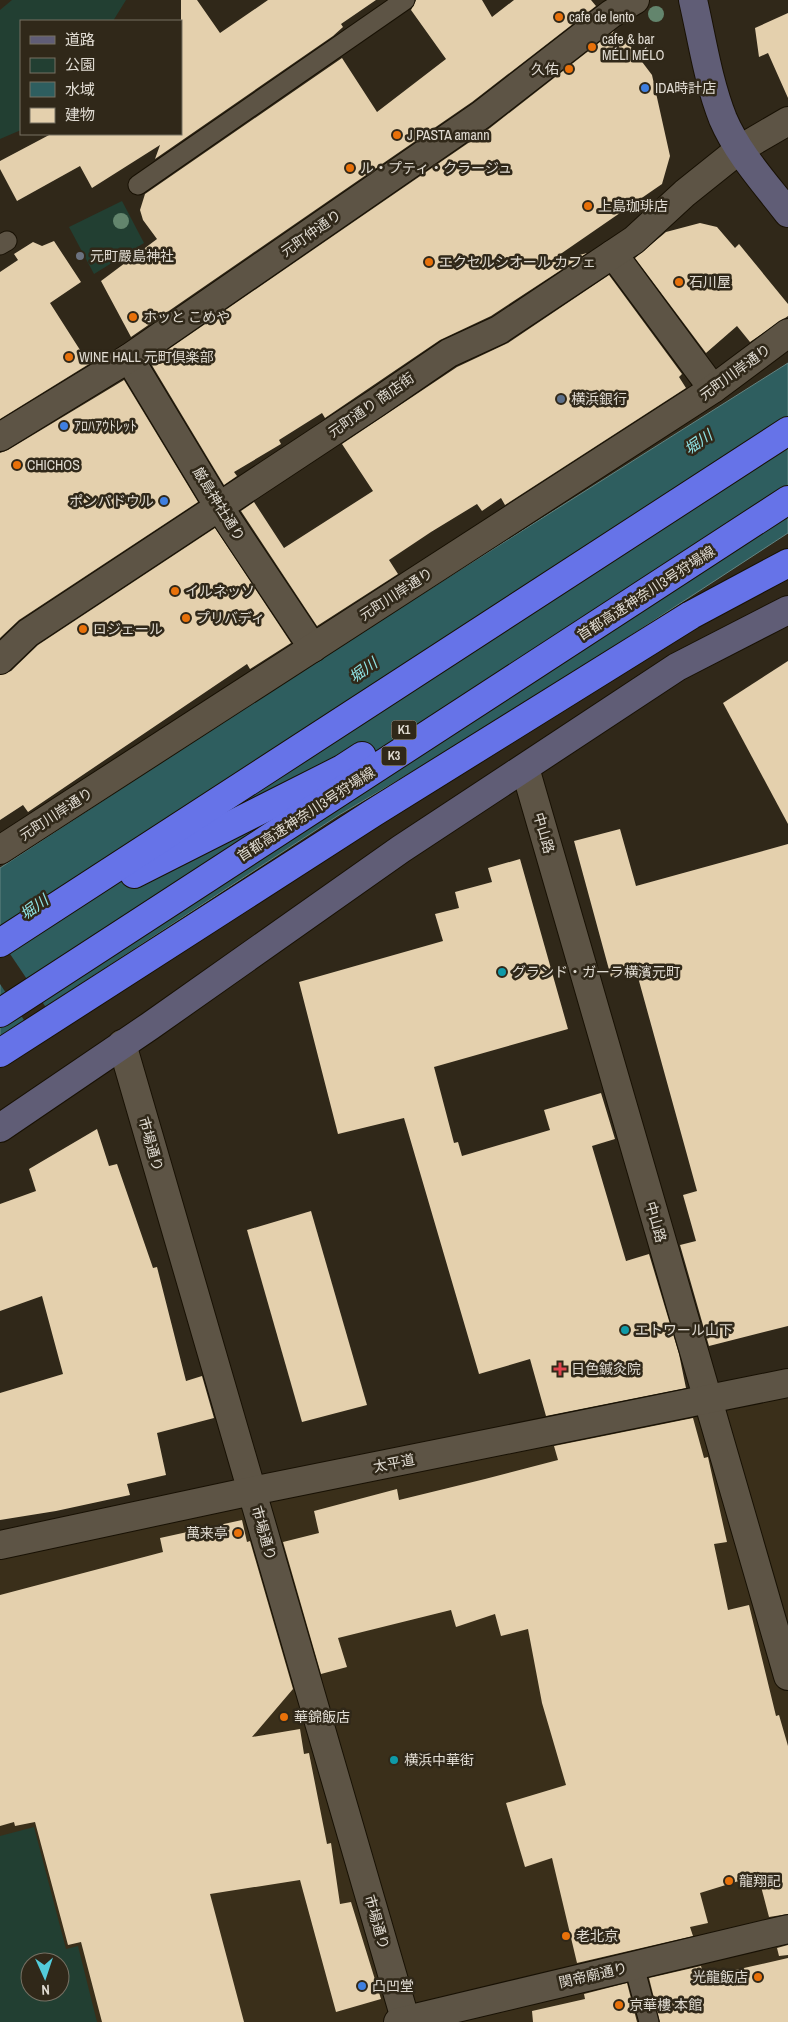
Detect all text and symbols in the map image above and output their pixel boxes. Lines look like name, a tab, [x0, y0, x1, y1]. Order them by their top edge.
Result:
place label: cafe de lento	[569, 8, 635, 26]
marker: cafe de lento	[553, 11, 565, 23]
legend	[20, 20, 182, 135]
text: 道路	[65, 29, 95, 50]
place label: cafe & bar MÉLI MÉLO	[602, 30, 665, 64]
marker: cafe & bar MÉLI MÉLO	[586, 41, 598, 53]
text: 公園	[65, 54, 95, 75]
place label: 久佑	[531, 60, 559, 78]
marker: 久佑	[563, 63, 575, 75]
text: 水域	[65, 79, 95, 100]
place label: IDA時計店	[655, 79, 716, 97]
marker: IDA時計店	[639, 82, 651, 94]
text: 建物	[65, 104, 95, 125]
place label: J PASTA amann	[407, 126, 490, 144]
marker: J PASTA amann	[391, 129, 403, 141]
place label: ル・プティ・クラージュ	[360, 159, 512, 177]
marker: ル・プティ・クラージュ	[344, 162, 356, 174]
place label: 上島珈琲店	[598, 197, 668, 215]
marker: 上島珈琲店	[582, 200, 594, 212]
street label: 元町仲通り	[277, 206, 345, 260]
place label: 元町嚴島神社	[90, 247, 174, 265]
marker: 元町嚴島神社	[74, 250, 86, 262]
place label: エクセルシオール カフェ	[439, 253, 596, 271]
marker: エクセルシオール カフェ	[423, 256, 435, 268]
place label: 石川屋	[689, 273, 731, 291]
marker: 石川屋	[673, 276, 685, 288]
place label: ホッと こめや	[143, 308, 230, 326]
marker: ホッと こめや	[127, 311, 139, 323]
street label: 元町川岸通り	[696, 340, 774, 404]
place label: WINE HALL 元町倶楽部	[79, 348, 214, 366]
marker: WINE HALL 元町倶楽部	[63, 351, 75, 363]
street label: 元町通り 商店街	[324, 369, 418, 441]
place label: 横浜銀行	[571, 390, 627, 408]
marker: 横浜銀行	[555, 393, 567, 405]
place label: ｱﾛﾊｱｳﾄﾚｯﾄ	[74, 417, 137, 435]
marker: ｱﾛﾊｱｳﾄﾚｯﾄ	[58, 420, 70, 432]
water label: 堀川	[680, 424, 718, 459]
place label: CHICHOS	[27, 456, 80, 474]
marker: CHICHOS	[11, 459, 23, 471]
street label: 厳島神社通り	[189, 464, 249, 544]
place label: ポンパドウル	[70, 492, 154, 510]
marker: ポンパドウル	[158, 495, 170, 507]
street label: 首都高速神奈川3号狩場線	[574, 542, 718, 644]
street label: 元町川岸通り	[356, 564, 436, 624]
place label: イルネッソ	[185, 582, 255, 600]
marker: イルネッソ	[169, 585, 181, 597]
place label: プリバディ	[196, 609, 265, 627]
marker: プリバディ	[180, 612, 192, 624]
place label: ロジェール	[93, 620, 163, 638]
marker: ロジェール	[77, 623, 89, 635]
water label: 堀川	[345, 652, 383, 687]
road number: K1	[392, 720, 416, 740]
road number: K3	[382, 746, 406, 766]
street label: 首都高速神奈川3号狩場線	[234, 763, 378, 865]
street label: 元町川岸通り	[16, 784, 96, 844]
street label: 中山路	[530, 810, 558, 856]
water label: 堀川	[16, 889, 54, 924]
place label: グランド・ガーラ横濱元町	[512, 963, 680, 981]
marker: グランド・ガーラ横濱元町	[496, 966, 508, 978]
street label: 市場通り	[135, 1115, 167, 1173]
street label: 中山路	[642, 1199, 670, 1245]
place label: エトワール山下	[635, 1321, 733, 1339]
marker: エトワール山下	[619, 1324, 631, 1336]
place label: 日色鍼灸院	[571, 1360, 641, 1378]
marker: 日色鍼灸院	[553, 1362, 567, 1376]
street label: 太平道	[372, 1450, 416, 1476]
street label: 市場通り	[248, 1504, 280, 1562]
place label: 萬来亭	[186, 1524, 228, 1542]
marker: 萬来亭	[232, 1527, 244, 1539]
place label: 華錦飯店	[294, 1708, 350, 1726]
marker: 華錦飯店	[278, 1711, 290, 1723]
place label: 横浜中華街	[404, 1751, 474, 1769]
marker: 横浜中華街	[388, 1754, 400, 1766]
place label: 龍翔記	[739, 1872, 781, 1890]
marker: 龍翔記	[723, 1875, 735, 1887]
street label: 市場通り	[361, 1893, 393, 1951]
place label: 老北京	[576, 1927, 618, 1945]
marker: 老北京	[560, 1930, 572, 1942]
north arrow	[20, 1952, 70, 2002]
street label: 関帝廟通り	[557, 1958, 629, 1992]
place label: 光龍飯店	[692, 1968, 748, 1986]
marker: 光龍飯店	[752, 1971, 764, 1983]
place label: 凸凹堂	[372, 1977, 414, 1995]
marker: 凸凹堂	[356, 1980, 368, 1992]
text: N	[41, 1981, 50, 1999]
place label: 京華樓 本館	[629, 1996, 702, 2014]
marker: 京華樓 本館	[613, 1999, 625, 2011]

